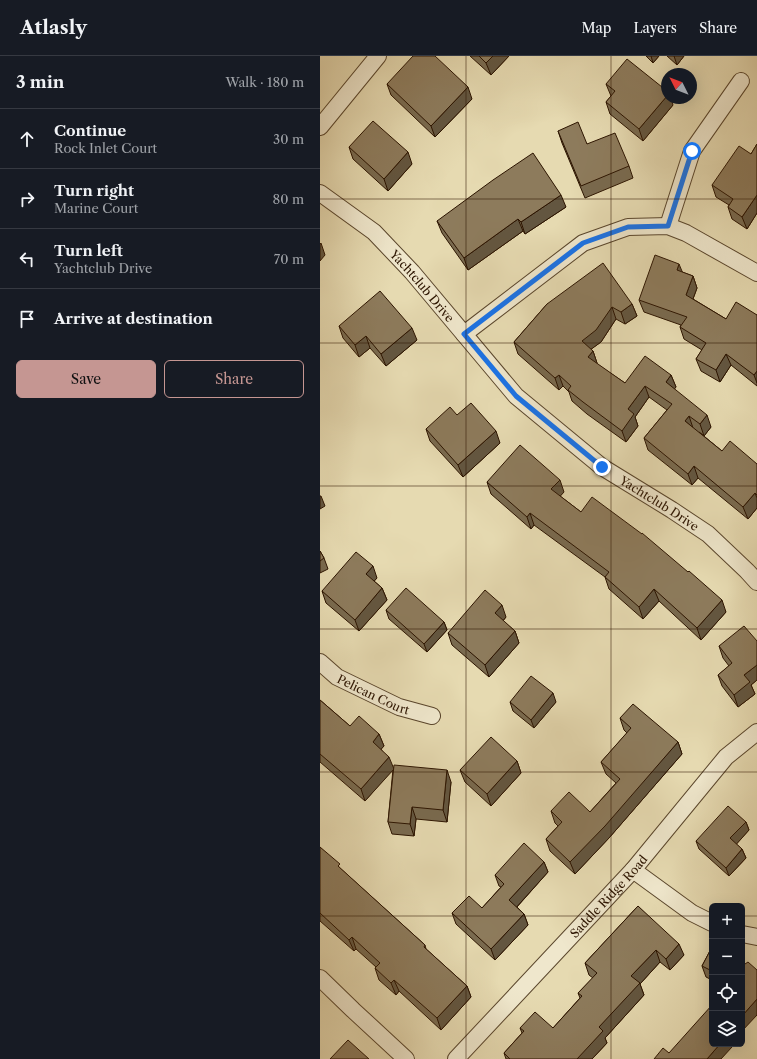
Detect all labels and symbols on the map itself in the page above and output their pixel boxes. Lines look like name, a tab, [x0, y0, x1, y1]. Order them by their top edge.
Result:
north arrow	[661, 68, 697, 104]
route start	[683, 142, 701, 160]
street label: Yachtclub Drive	[386, 246, 458, 325]
route end	[593, 458, 611, 476]
street label: Yachtclub Drive	[616, 472, 702, 534]
street label: Pelican Court	[335, 671, 412, 717]
street label: Saddle Ridge Road	[566, 851, 650, 941]

